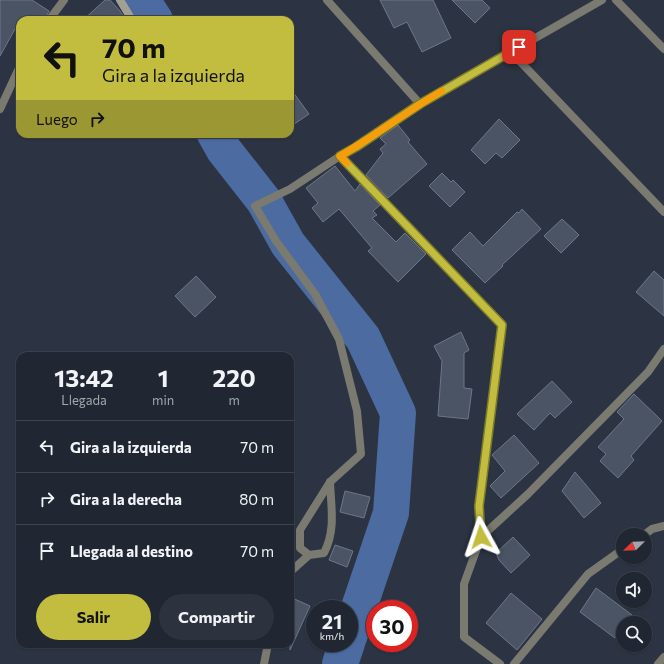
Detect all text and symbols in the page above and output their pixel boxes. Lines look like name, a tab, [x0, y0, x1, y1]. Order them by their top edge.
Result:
text: 70 m	[102, 30, 166, 64]
pin	[502, 30, 536, 64]
icon: left	[36, 32, 88, 84]
icon: arrive	[508, 36, 530, 58]
text: Gira a la izquierda	[102, 64, 245, 86]
icon: right	[86, 108, 108, 130]
text: Luego	[36, 110, 78, 128]
text: 13:42	[54, 363, 114, 392]
text: 1	[158, 363, 169, 392]
text: 220	[213, 363, 256, 392]
text: Llegada	[61, 392, 107, 408]
text: min	[152, 392, 174, 408]
text: m	[228, 392, 240, 408]
icon: left	[36, 436, 58, 458]
text: Gira a la izquierda	[70, 438, 192, 456]
text: 70 m	[240, 438, 274, 456]
icon: right	[36, 488, 58, 510]
text: Gira a la derecha	[70, 490, 182, 508]
text: 80 m	[239, 490, 274, 508]
position arrow	[460, 516, 502, 558]
north arrow	[616, 528, 652, 564]
map controls	[616, 528, 652, 652]
icon: arrive	[36, 540, 58, 562]
text: Llegada al destino	[70, 542, 193, 560]
text: 70 m	[240, 542, 274, 560]
button: sound	[616, 572, 652, 608]
button: Salir	[36, 594, 151, 640]
button: Compartir	[159, 594, 274, 640]
speed limit sign: 30	[366, 600, 418, 652]
text: 21	[322, 609, 342, 633]
button: search	[616, 616, 652, 652]
text: km/h	[320, 630, 344, 642]

